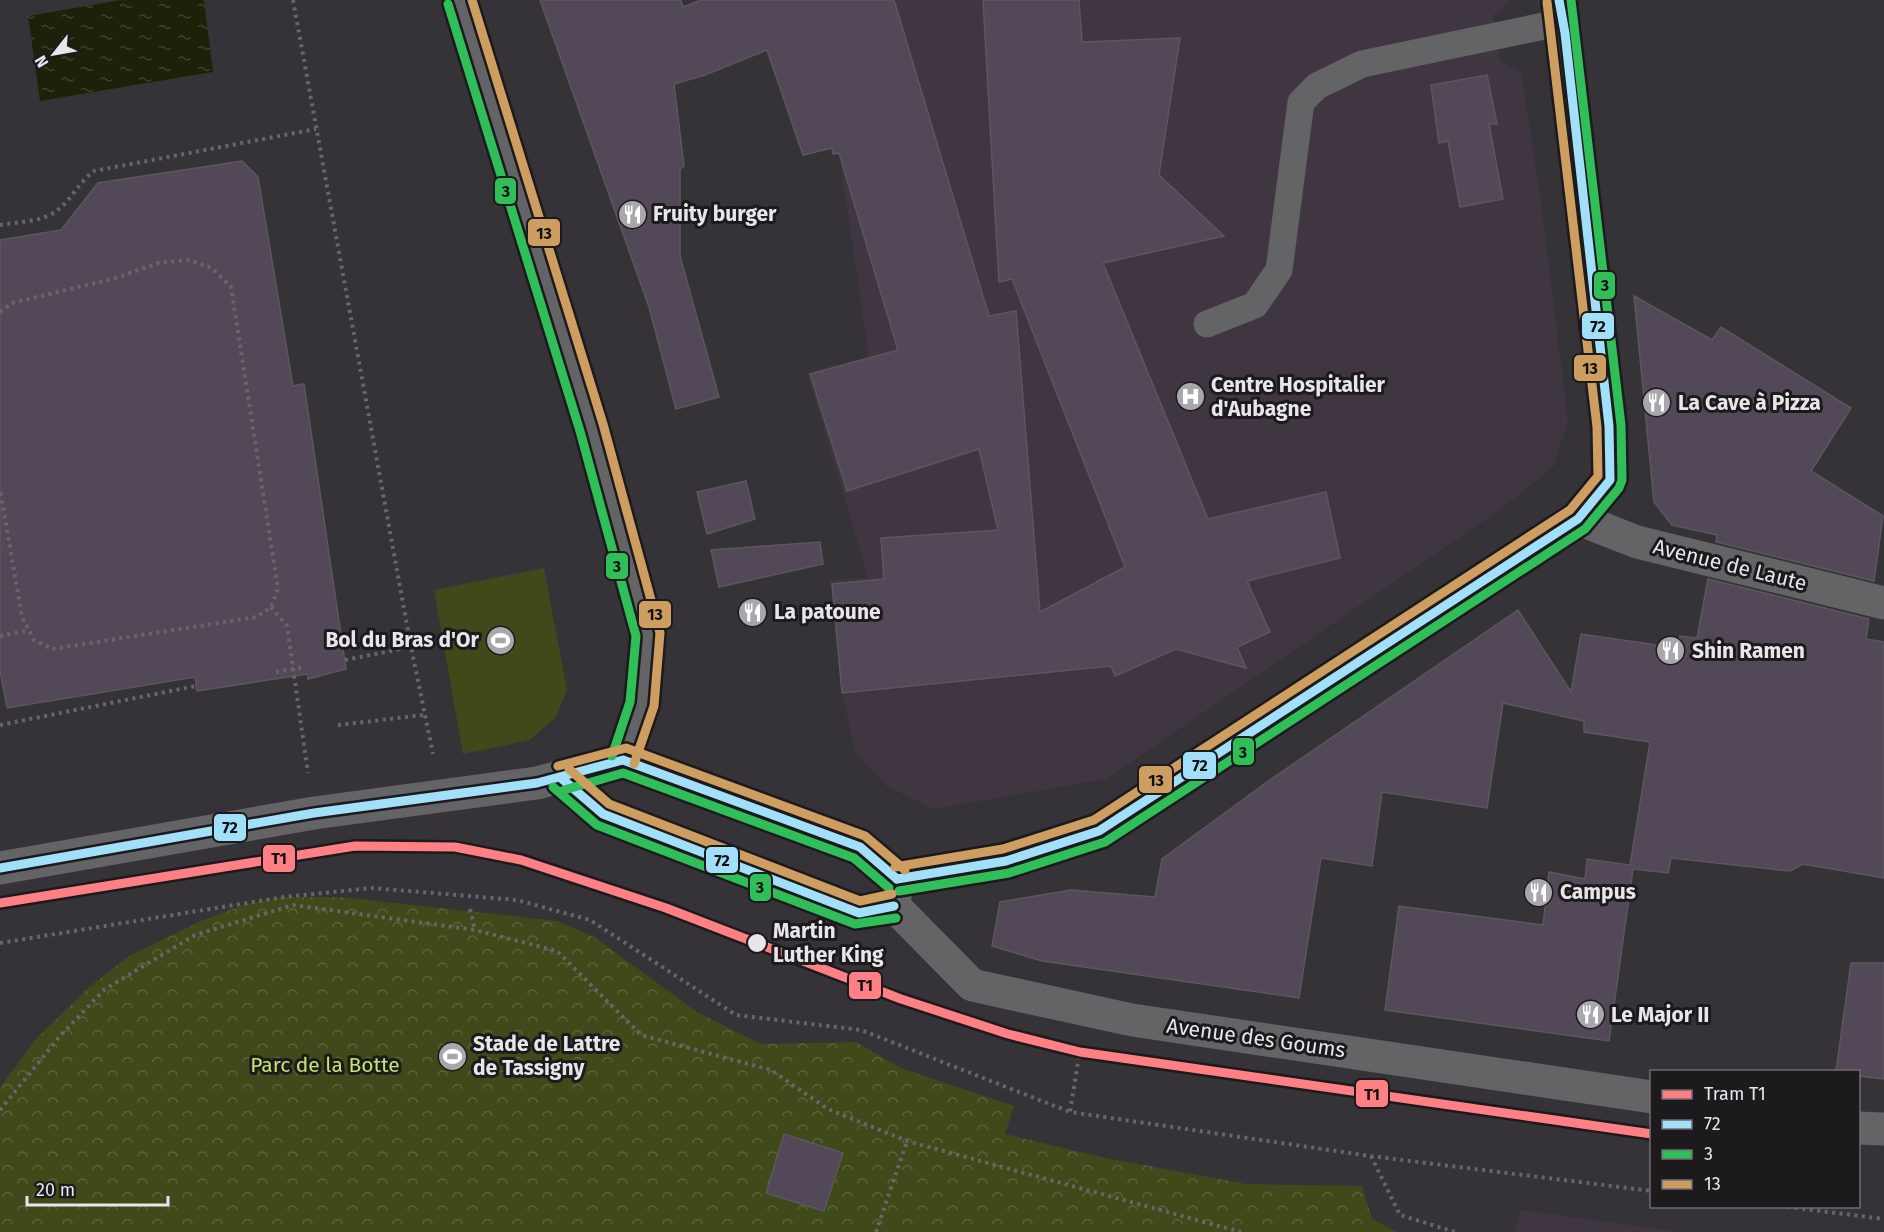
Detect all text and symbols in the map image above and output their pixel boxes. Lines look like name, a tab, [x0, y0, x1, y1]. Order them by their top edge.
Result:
north arrow	[24, 24, 84, 84]
text: N	[31, 52, 52, 71]
line badge: 3	[494, 177, 517, 205]
text: 3	[501, 182, 510, 201]
restaurant icon: Fruity burger	[616, 198, 648, 230]
place label: Fruity burger	[653, 201, 777, 227]
line badge: 13	[527, 218, 561, 247]
text: 13	[536, 224, 552, 243]
line badge: 3	[1593, 271, 1616, 300]
text: 3	[1600, 276, 1609, 295]
line badge: 72	[1581, 312, 1615, 340]
text: 72	[1590, 317, 1606, 336]
line badge: 13	[1573, 354, 1607, 382]
text: 13	[1582, 359, 1598, 378]
place label: Centre Hospitalier d'Aubagne	[1211, 372, 1386, 422]
hospital icon: Centre Hospitalier d'Aubagne	[1174, 381, 1206, 413]
restaurant icon: La Cave à Pizza	[1641, 387, 1673, 419]
place label: La Cave à Pizza	[1678, 390, 1821, 416]
street label: Avenue de Laute	[1650, 533, 1810, 597]
line badge: 3	[605, 552, 629, 580]
text: 3	[612, 557, 621, 576]
restaurant icon: La patoune	[737, 596, 769, 628]
place label: La patoune	[774, 599, 881, 625]
line badge: 13	[638, 600, 672, 629]
text: 13	[647, 605, 663, 624]
sports icon: Bol du Bras d'Or	[484, 624, 516, 656]
place label: Bol du Bras d'Or	[325, 627, 480, 653]
restaurant icon: Shin Ramen	[1655, 635, 1687, 667]
place label: Shin Ramen	[1692, 638, 1805, 664]
line badge: 3	[1232, 737, 1255, 766]
text: 3	[1238, 743, 1247, 762]
line badge: 72	[1182, 751, 1217, 780]
text: 72	[1192, 756, 1208, 775]
line badge: 13	[1138, 765, 1173, 794]
text: 13	[1148, 771, 1164, 790]
line badge: 72	[213, 813, 247, 842]
text: 72	[222, 818, 238, 837]
line badge: T1	[262, 844, 296, 873]
line badge: 72	[705, 846, 739, 874]
text: T1	[271, 849, 287, 868]
text: 72	[714, 851, 730, 870]
line badge: 3	[749, 873, 772, 902]
restaurant icon: Campus	[1523, 876, 1555, 908]
text: 3	[755, 878, 764, 897]
place label: Campus	[1560, 879, 1636, 905]
place label: Martin Luther King	[773, 918, 884, 968]
marker: Martin Luther King	[746, 932, 768, 954]
line badge: T1	[848, 971, 882, 1000]
text: T1	[857, 976, 873, 995]
restaurant icon: Le Major II	[1574, 999, 1606, 1031]
place label: Le Major II	[1611, 1002, 1710, 1028]
street label: Avenue des Goums	[1165, 1013, 1347, 1063]
place label: Stade de Lattre de Tassigny	[473, 1031, 621, 1081]
sports icon: Stade de Lattre de Tassigny	[436, 1040, 468, 1072]
park label: Parc de la Botte	[250, 1052, 400, 1078]
legend	[1650, 1070, 1860, 1208]
line badge: T1	[1355, 1079, 1389, 1108]
text: Tram T1	[1704, 1083, 1766, 1105]
text: T1	[1364, 1085, 1380, 1104]
text: 72	[1704, 1113, 1721, 1135]
text: 3	[1704, 1143, 1713, 1165]
scale bar	[27, 1169, 168, 1207]
text: 13	[1704, 1173, 1721, 1195]
text: 20 m	[36, 1179, 75, 1201]

